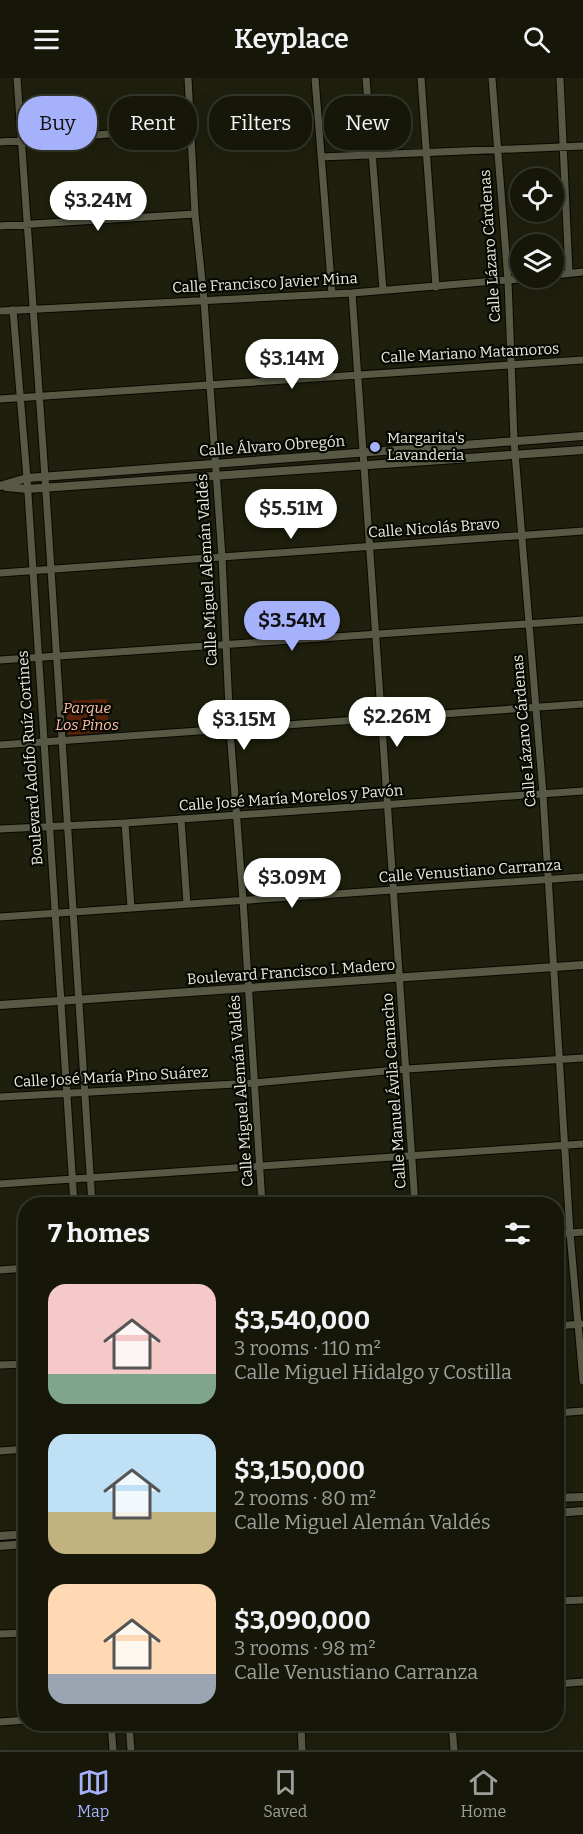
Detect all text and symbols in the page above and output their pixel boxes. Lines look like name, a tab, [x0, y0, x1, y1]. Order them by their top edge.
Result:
icon: menu	[30, 23, 63, 56]
text: Keyplace	[234, 23, 349, 55]
icon: search	[520, 23, 553, 56]
chip: Buy	[18, 96, 97, 150]
chip: Rent	[109, 96, 197, 150]
chip: Filters	[209, 96, 312, 150]
chip: New	[324, 96, 411, 150]
map controls	[510, 168, 564, 288]
button: locate	[510, 168, 564, 222]
street label: Calle Lázaro Cárdenas	[476, 169, 504, 323]
pin: $3.24M	[49, 181, 147, 232]
text: $3.24M	[64, 188, 132, 212]
button: layers	[510, 234, 564, 288]
street label: Calle Francisco Javier Mina	[172, 269, 358, 297]
pin: $3.14M	[243, 339, 341, 390]
street label: Calle Mariano Matamoros	[380, 339, 560, 367]
text: $3.14M	[259, 346, 325, 370]
place label: Margarita's Lavanderia	[387, 429, 465, 464]
street label: Calle Álvaro Obregón	[198, 432, 346, 460]
marker: Margarita's Lavanderia	[368, 440, 382, 454]
street label: Calle Miguel Alemán Valdés	[193, 473, 221, 667]
pin: $5.51M	[242, 489, 340, 540]
text: $5.51M	[259, 496, 323, 520]
street label: Calle Nicolás Bravo	[368, 514, 500, 542]
pin: $3.54M	[243, 601, 341, 652]
text: $3.54M	[258, 608, 326, 632]
street label: Boulevard Adolfo Ruíz Cortines	[14, 650, 46, 866]
street label: Calle Lázaro Cárdenas	[508, 654, 540, 808]
pin: $2.26M	[348, 697, 446, 748]
park label: Parque Los Pinos	[55, 699, 119, 734]
pin: $3.15M	[195, 700, 293, 751]
text: $2.26M	[363, 704, 431, 728]
text: $3.15M	[212, 707, 276, 731]
street label: Calle José María Morelos y Pavón	[178, 781, 404, 815]
street label: Calle Venustiano Carranza	[378, 856, 562, 886]
pin: $3.09M	[243, 858, 341, 909]
text: $3.09M	[258, 865, 326, 889]
street label: Boulevard Francisco I. Madero	[186, 956, 396, 988]
street label: Calle Manuel Ávila Camacho	[378, 993, 410, 1189]
street label: Calle Miguel Alemán Valdés	[225, 994, 257, 1188]
street label: Calle José María Pino Suárez	[13, 1063, 209, 1091]
icon: filters	[501, 1217, 534, 1250]
text: 7 homes	[48, 1218, 150, 1249]
text: $3,540,000	[234, 1305, 370, 1336]
icon: home	[96, 1308, 168, 1380]
text: 3 rooms · 110 m²	[234, 1336, 381, 1360]
text: Calle Miguel Hidalgo y Costilla	[234, 1360, 512, 1384]
text: $3,150,000	[234, 1455, 365, 1486]
icon: home	[96, 1458, 168, 1530]
text: 2 rooms · 80 m²	[234, 1486, 376, 1510]
text: Calle Miguel Alemán Valdés	[234, 1510, 491, 1534]
text: $3,090,000	[234, 1605, 371, 1636]
icon: home	[96, 1608, 168, 1680]
text: 3 rooms · 98 m²	[234, 1636, 376, 1660]
text: Calle Venustiano Carranza	[234, 1660, 478, 1684]
tab: Map	[77, 1766, 110, 1821]
tab: Saved	[263, 1766, 307, 1821]
tab: Home	[461, 1766, 506, 1821]

